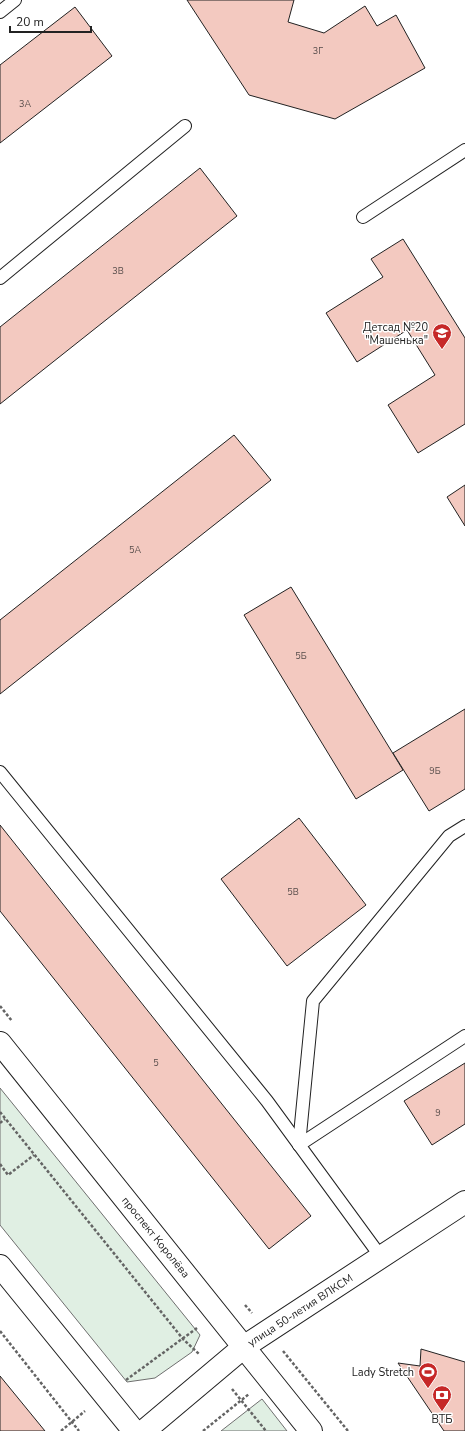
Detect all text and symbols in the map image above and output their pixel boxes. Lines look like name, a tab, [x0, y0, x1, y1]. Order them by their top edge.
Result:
scale bar	[10, 8, 91, 34]
text: 20 m	[16, 14, 44, 30]
house number: 3Г	[313, 45, 323, 57]
house number: 3А	[19, 98, 31, 110]
house number: 3В	[112, 265, 124, 277]
place label: Детсад №20 "Машенька"	[363, 320, 428, 348]
school or university icon: Детсад №20 "Машенька"	[431, 322, 453, 350]
house number: 5А	[129, 544, 141, 556]
house number: 5Б	[295, 650, 307, 662]
house number: 9Б	[429, 765, 441, 777]
house number: 5В	[287, 886, 299, 898]
house number: 5	[153, 1057, 159, 1069]
house number: 9	[435, 1107, 441, 1119]
street label: проспект Королёва	[118, 1194, 193, 1281]
street label: улица 50-летия ВЛКСМ	[245, 1271, 356, 1350]
sports icon: Lady Stretch	[417, 1361, 439, 1389]
place label: Lady Stretch	[352, 1365, 414, 1380]
bank icon: ВТБ	[431, 1384, 453, 1412]
place label: ВТБ	[431, 1412, 453, 1427]

